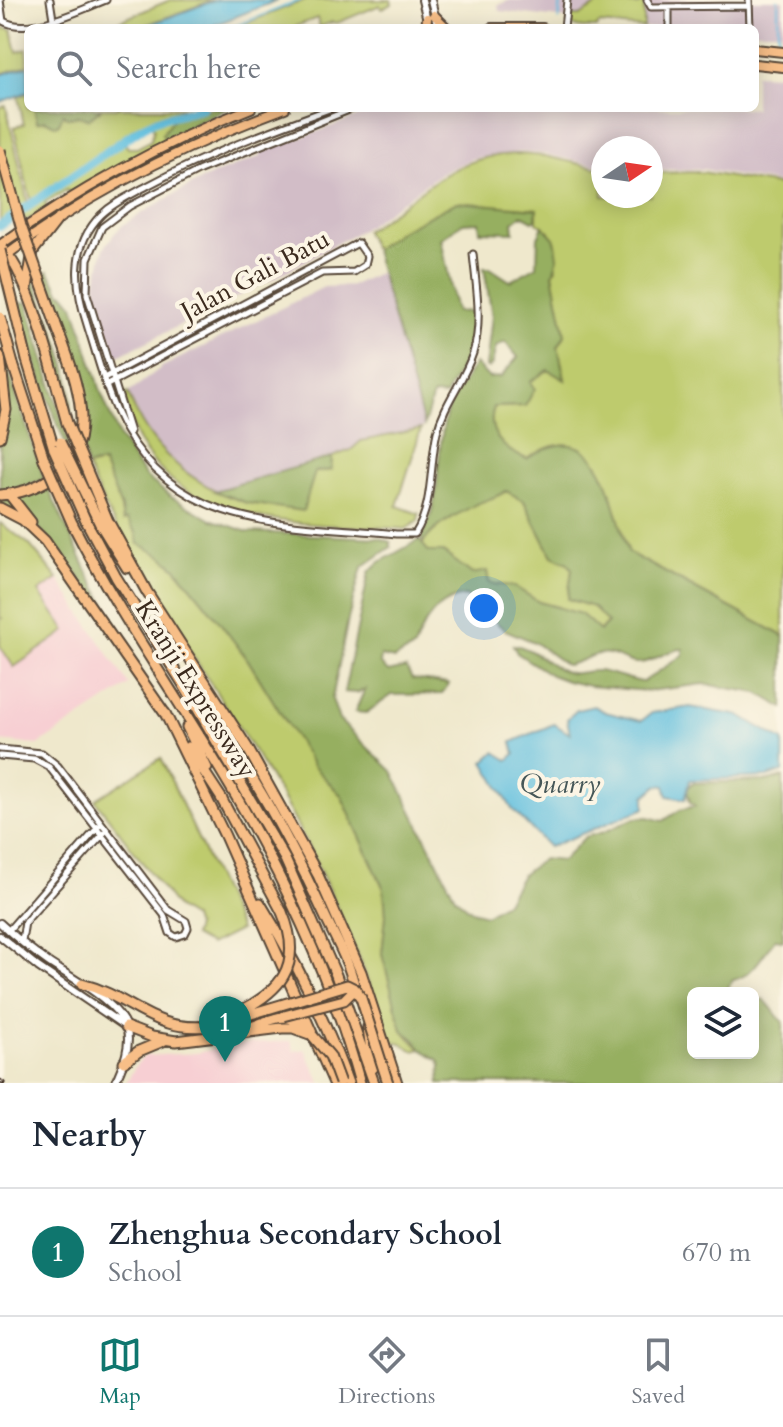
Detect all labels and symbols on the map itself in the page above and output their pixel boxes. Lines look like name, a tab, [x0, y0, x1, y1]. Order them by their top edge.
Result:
north arrow	[591, 136, 663, 208]
street label: Jalan Gali Batu	[171, 221, 336, 331]
your location	[464, 588, 504, 628]
street label: Kranji Expressway	[127, 593, 265, 785]
water label: Quarry	[519, 765, 601, 803]
pin: 1	[199, 996, 251, 1062]

